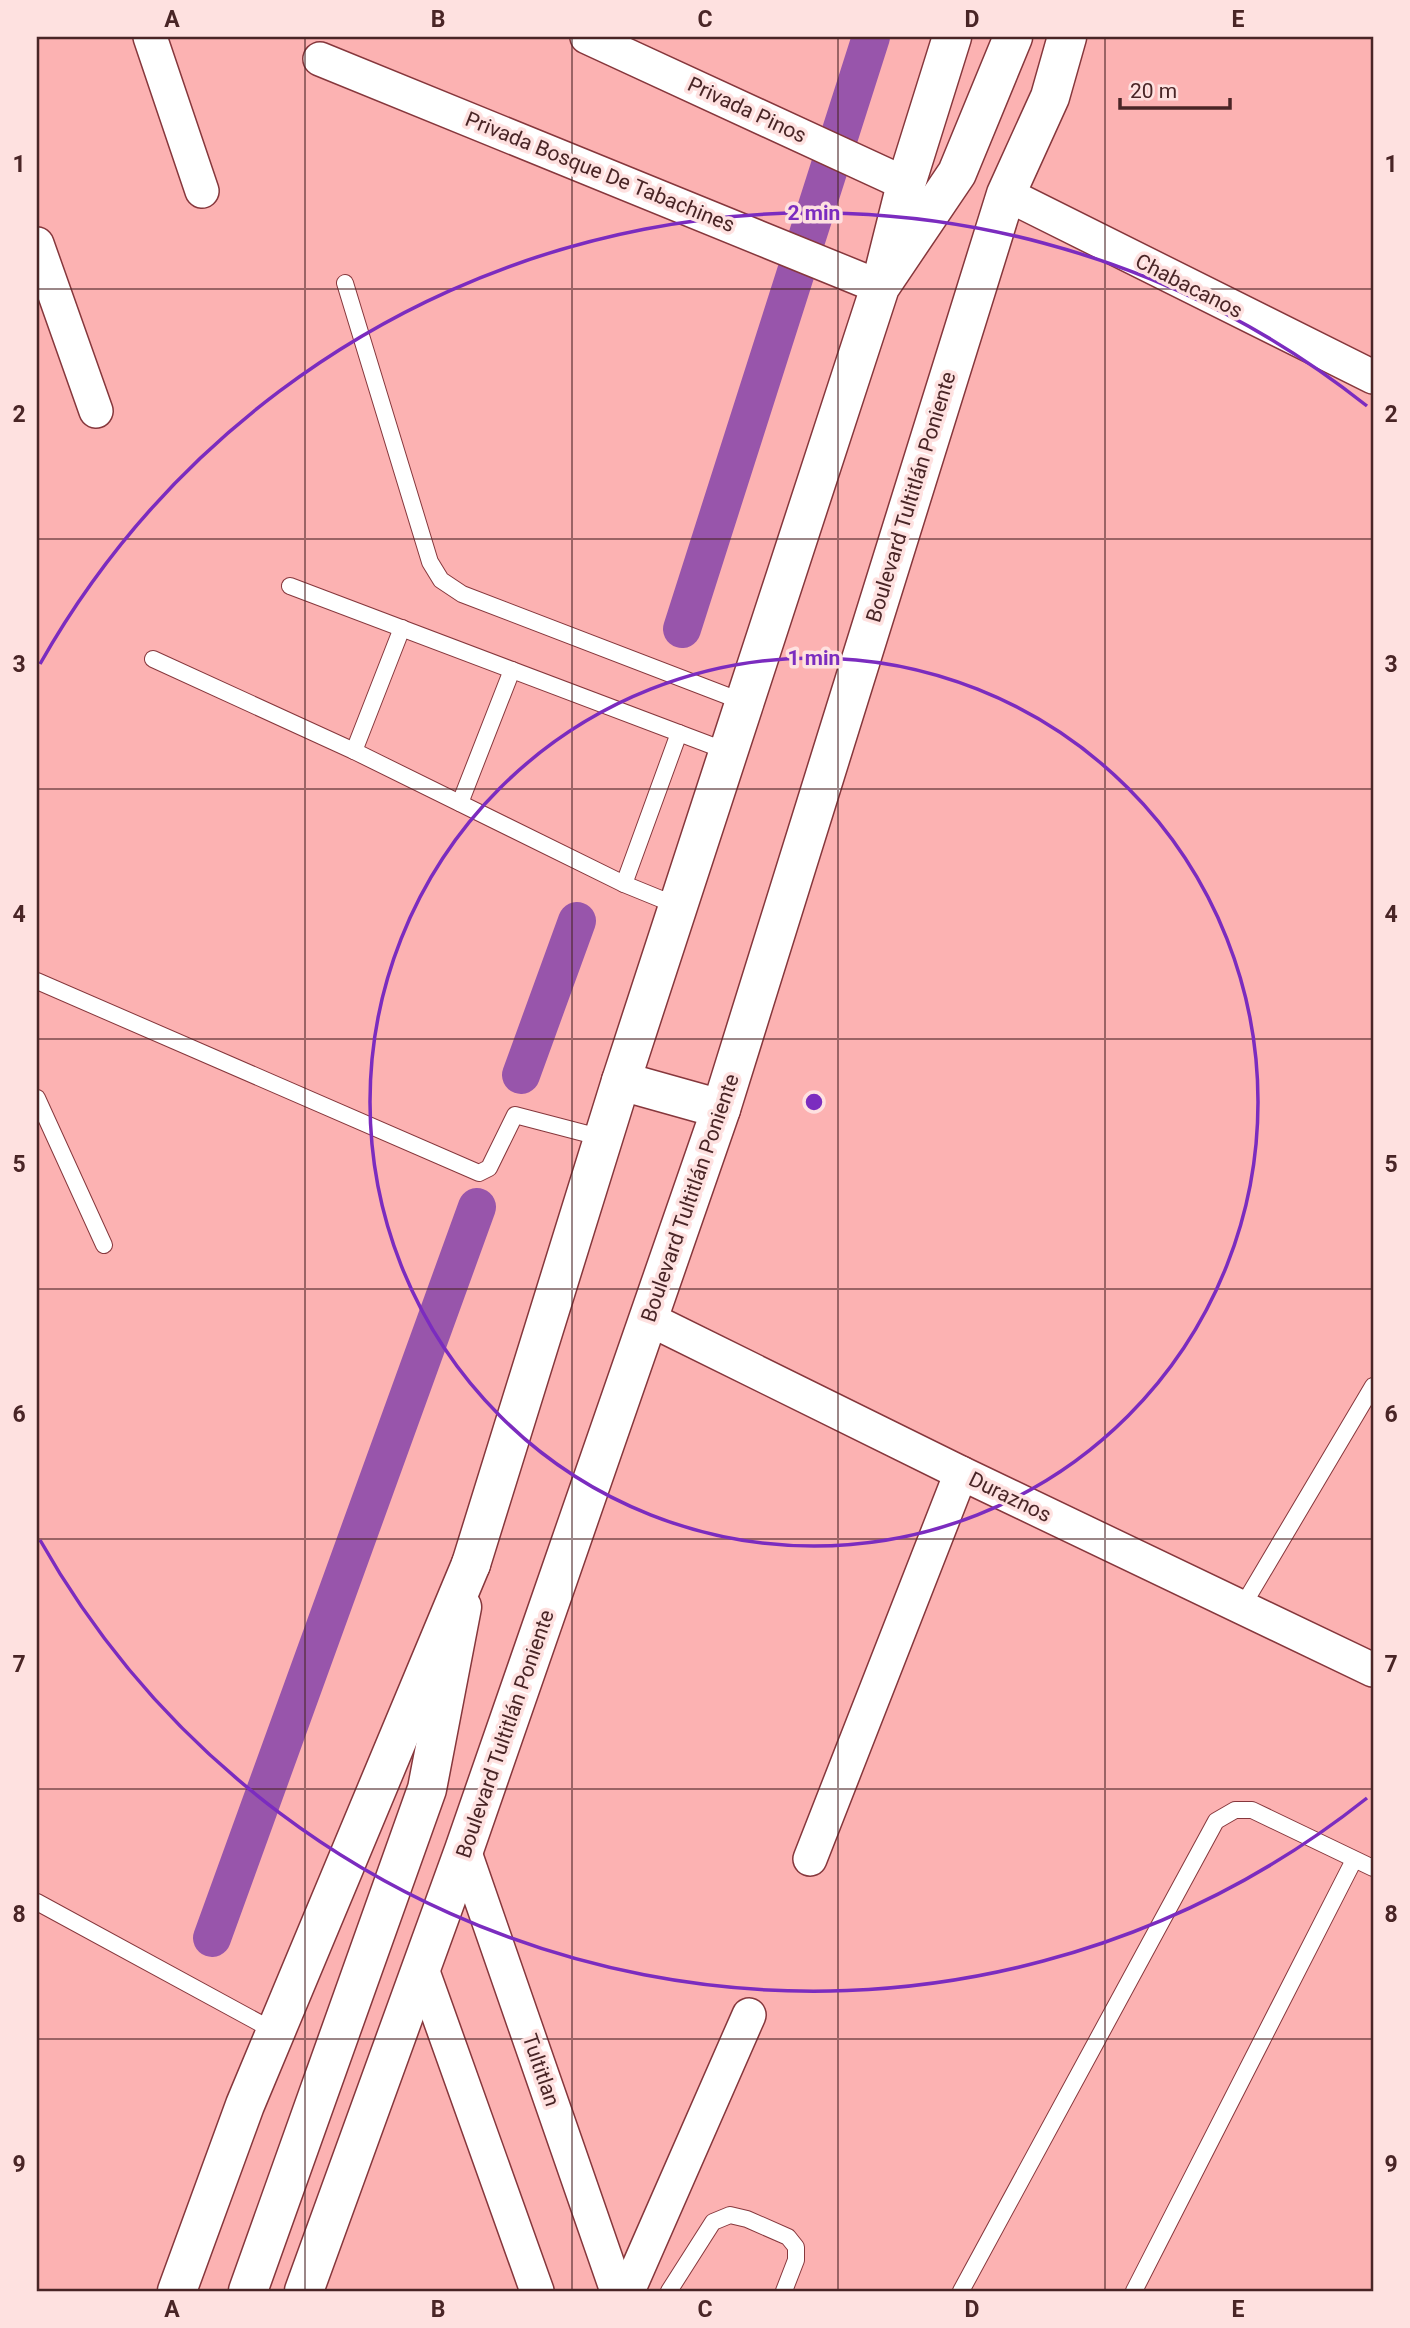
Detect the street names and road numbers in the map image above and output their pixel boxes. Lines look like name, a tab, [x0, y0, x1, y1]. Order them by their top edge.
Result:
street label: Privada Pinos	[684, 72, 810, 148]
street label: Privada Bosque De Tabachines	[462, 107, 738, 237]
street label: Chabacanos	[1132, 249, 1246, 323]
street label: Boulevard Tultitlán Poniente	[861, 369, 961, 625]
street label: Boulevard Tultitlán Poniente	[636, 1071, 744, 1325]
street label: Duraznos	[965, 1467, 1055, 1527]
street label: Boulevard Tultitlán Poniente	[451, 1607, 559, 1861]
street label: Tultitlan	[517, 2031, 565, 2109]

